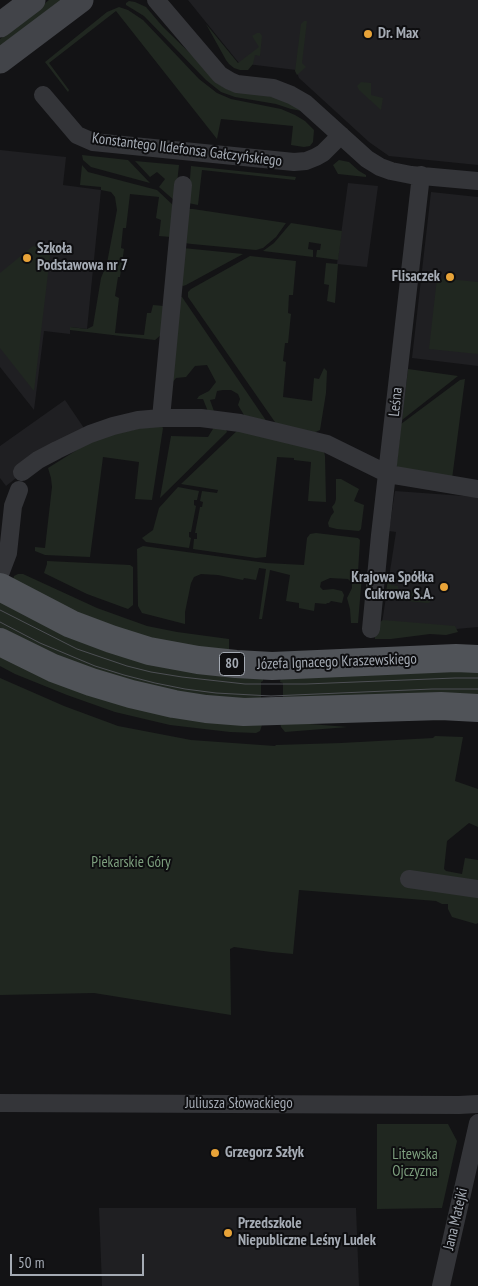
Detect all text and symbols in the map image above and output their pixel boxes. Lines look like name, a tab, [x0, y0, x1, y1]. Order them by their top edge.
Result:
place label: Dr. Max	[378, 25, 419, 43]
marker: Dr. Max	[362, 28, 374, 40]
street label: Konstantego Ildefonsa Gałczyńskiego	[91, 129, 283, 171]
place label: Szkoła Podstawowa nr 7	[37, 240, 128, 275]
marker: Szkoła Podstawowa nr 7	[21, 252, 33, 264]
place label: Flisaczek	[392, 268, 440, 286]
marker: Flisaczek	[444, 271, 456, 283]
street label: Leśna	[386, 386, 406, 418]
place label: Krajowa Spółka Cukrowa S.A.	[351, 569, 434, 604]
marker: Krajowa Spółka Cukrowa S.A.	[438, 581, 450, 593]
street label: Józefa Ignacego Kraszewskiego	[257, 650, 417, 674]
road number: 80	[220, 652, 244, 676]
park label: Piekarskie Góry	[91, 854, 171, 872]
street label: Juliusza Słowackiego	[185, 1095, 293, 1113]
place label: Grzegorz Szłyk	[225, 1144, 304, 1162]
park label: Litewska Ojczyzna	[392, 1146, 438, 1181]
marker: Grzegorz Szłyk	[209, 1147, 221, 1159]
street label: Jana Matejki	[440, 1186, 472, 1252]
place label: Przedszkole Niepubliczne Leśny Ludek	[238, 1215, 376, 1250]
marker: Przedszkole Niepubliczne Leśny Ludek	[222, 1227, 234, 1239]
scale bar	[12, 1244, 146, 1276]
text: 50 m	[18, 1253, 44, 1272]

